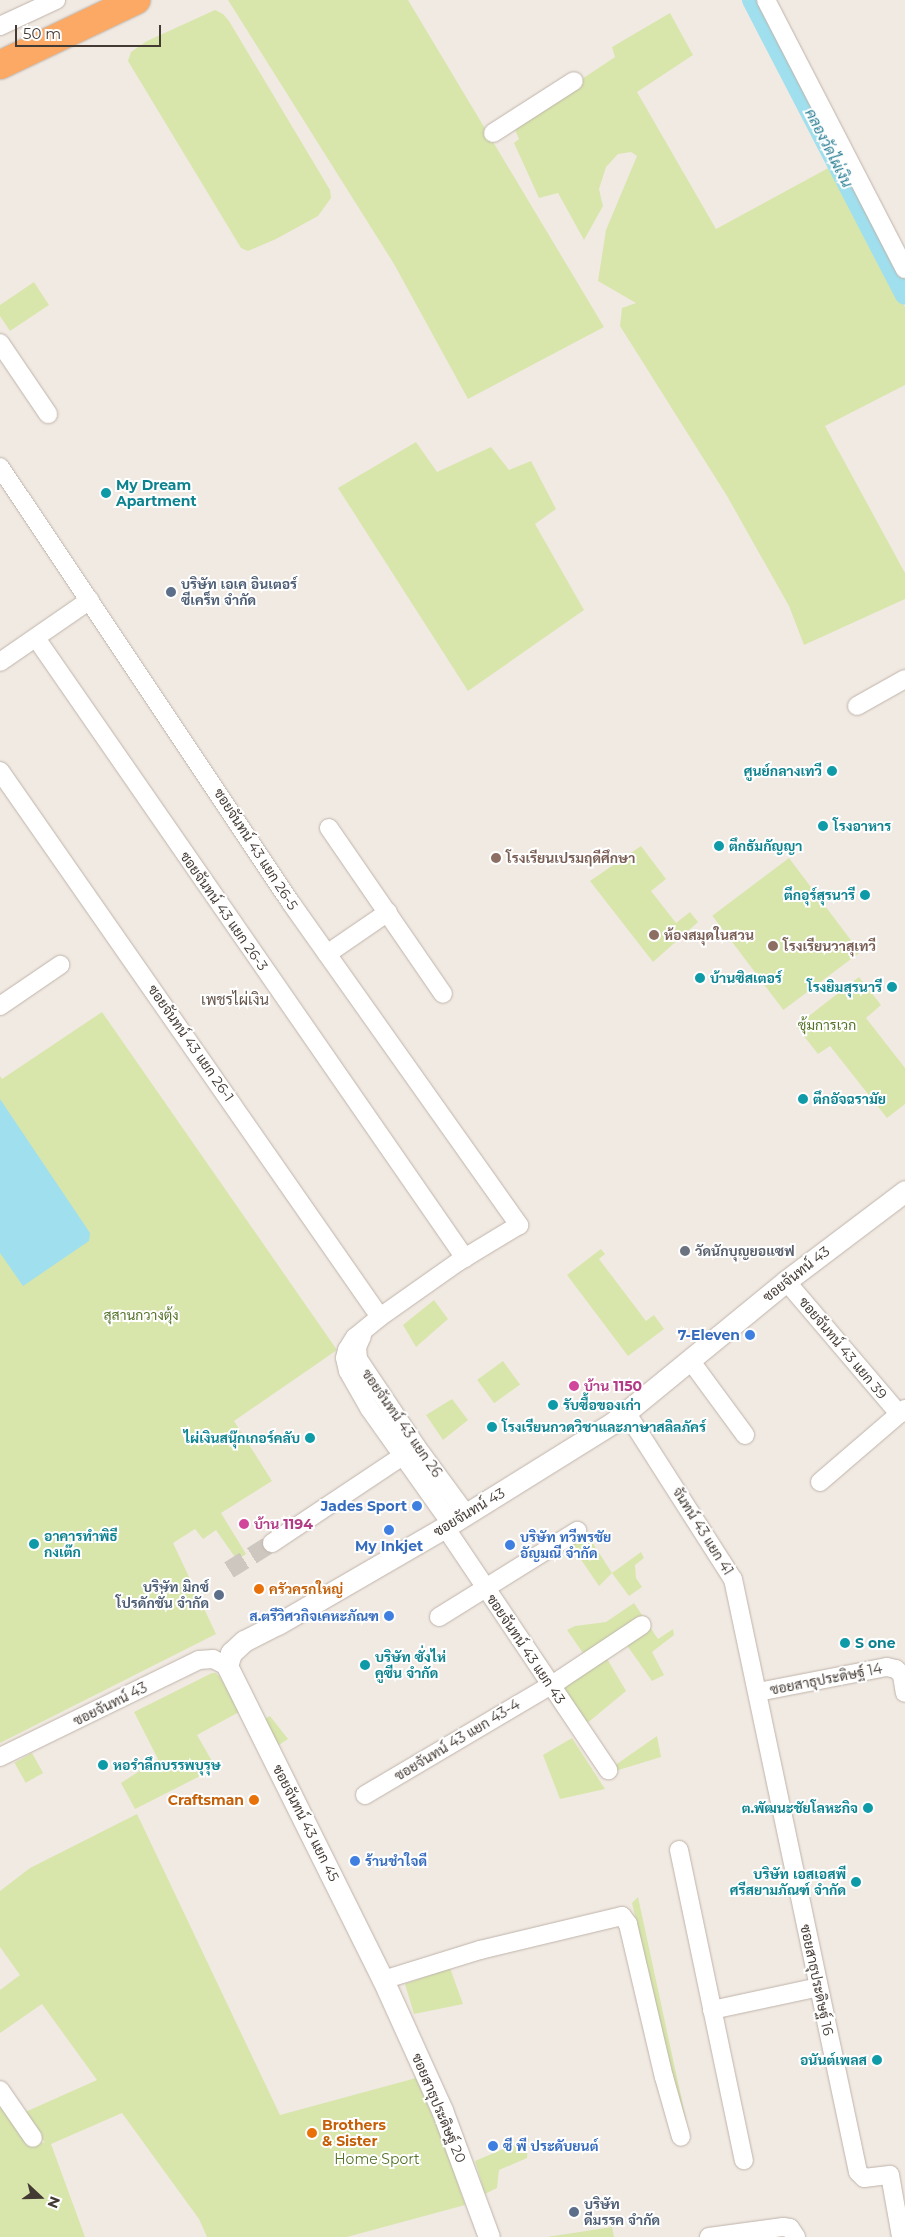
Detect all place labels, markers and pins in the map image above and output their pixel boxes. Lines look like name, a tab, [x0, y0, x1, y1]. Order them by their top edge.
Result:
place label: My Dream Apartment	[116, 477, 197, 510]
marker: My Dream Apartment	[100, 487, 112, 499]
place label: บริษัท เอเค อินเตอร์ ซีเคร็ท จำกัด	[181, 576, 297, 608]
marker: บริษัท เอเค อินเตอร์ ซีเคร็ท จำกัด	[165, 586, 177, 598]
place label: ศูนย์กลางเทวี	[744, 763, 822, 779]
marker: ศูนย์กลางเทวี	[826, 765, 838, 777]
place label: โรงอาหาร	[833, 818, 891, 834]
marker: โรงอาหาร	[817, 820, 829, 832]
place label: ตึกธัมกัญญา	[729, 838, 802, 854]
marker: ตึกธัมกัญญา	[713, 840, 725, 852]
place label: โรงเรียนเปรมฤดีศึกษา	[506, 850, 635, 866]
marker: โรงเรียนเปรมฤดีศึกษา	[490, 852, 502, 864]
place label: ตึกอุร์สุรนารี	[784, 887, 855, 903]
marker: ตึกอุร์สุรนารี	[859, 889, 871, 901]
place label: ห้องสมุดในสวน	[664, 927, 754, 943]
marker: ห้องสมุดในสวน	[648, 929, 660, 941]
place label: โรงเรียนวาสุเทวี	[783, 938, 876, 954]
marker: โรงเรียนวาสุเทวี	[767, 940, 779, 952]
place label: บ้านซิสเตอร์	[710, 970, 782, 986]
marker: บ้านซิสเตอร์	[694, 972, 706, 984]
place label: โรงยิมสุรนารี	[807, 979, 882, 995]
marker: โรงยิมสุรนารี	[886, 981, 898, 993]
place label: ตึกอัจฉรามัย	[813, 1091, 886, 1107]
marker: ตึกอัจฉรามัย	[797, 1093, 809, 1105]
place label: วัดนักบุญยอแซฟ	[695, 1243, 794, 1259]
marker: วัดนักบุญยอแซฟ	[679, 1245, 691, 1257]
place label: 7-Eleven	[678, 1327, 740, 1343]
marker: 7-Eleven	[744, 1329, 756, 1341]
place label: บ้าน 1150	[584, 1378, 642, 1394]
marker: บ้าน 1150	[568, 1380, 580, 1392]
place label: รับซื้อของเก่า	[563, 1397, 641, 1413]
marker: รับซื้อของเก่า	[547, 1399, 559, 1411]
place label: โรงเรียนกวดวิชาและภาษาสลิลภัคร์	[502, 1419, 706, 1435]
marker: โรงเรียนกวดวิชาและภาษาสลิลภัคร์	[486, 1421, 498, 1433]
place label: ไผ่เงินสนุ๊กเกอร์คลับ	[184, 1430, 300, 1446]
marker: ไผ่เงินสนุ๊กเกอร์คลับ	[304, 1432, 316, 1444]
place label: Jades Sport	[321, 1498, 407, 1514]
marker: Jades Sport	[411, 1500, 423, 1512]
place label: บ้าน 1194	[254, 1516, 313, 1532]
marker: บ้าน 1194	[238, 1518, 250, 1530]
marker: My Inkjet	[383, 1524, 395, 1536]
place label: อาคารทำพิธี กงเต๊ก	[44, 1528, 118, 1560]
place label: บริษัท ทวีพรชัย อัญมณี จำกัด	[520, 1529, 611, 1561]
marker: อาคารทำพิธี กงเต๊ก	[28, 1538, 40, 1550]
place label: My Inkjet	[355, 1538, 423, 1554]
marker: บริษัท ทวีพรชัย อัญมณี จำกัด	[504, 1539, 516, 1551]
place label: บริษัท มิกซ์ โปรดักชั่น จำกัด	[116, 1579, 209, 1611]
place label: ครัวครกใหญ่	[269, 1581, 343, 1597]
marker: ครัวครกใหญ่	[253, 1583, 265, 1595]
marker: บริษัท มิกซ์ โปรดักชั่น จำกัด	[213, 1589, 225, 1601]
place label: ส.ตรีวิศวกิจเคหะภัณฑ	[249, 1608, 379, 1624]
marker: ส.ตรีวิศวกิจเคหะภัณฑ	[383, 1610, 395, 1622]
place label: S one	[855, 1635, 896, 1651]
marker: S one	[839, 1637, 851, 1649]
place label: บริษัท ซั่งไห่ คูซีน จำกัด	[375, 1649, 446, 1681]
marker: บริษัท ซั่งไห่ คูซีน จำกัด	[359, 1659, 371, 1671]
place label: หอรำลึกบรรพบุรุษ	[113, 1757, 221, 1773]
marker: หอรำลึกบรรพบุรุษ	[97, 1759, 109, 1771]
place label: Craftsman	[168, 1792, 244, 1808]
marker: Craftsman	[248, 1794, 260, 1806]
place label: ต.พัฒนะชัยโลหะกิจ	[742, 1800, 858, 1816]
marker: ต.พัฒนะชัยโลหะกิจ	[862, 1802, 874, 1814]
place label: ร้านชำใจดี	[365, 1853, 427, 1869]
marker: ร้านชำใจดี	[349, 1855, 361, 1867]
place label: บริษัท เอสเอสพี ศรีสยามภัณฑ์ จำกัด	[730, 1866, 846, 1898]
marker: บริษัท เอสเอสพี ศรีสยามภัณฑ์ จำกัด	[850, 1876, 862, 1888]
place label: อนันต์เพลส	[800, 2052, 867, 2068]
marker: อนันต์เพลส	[871, 2054, 883, 2066]
place label: Brothers & Sister	[322, 2117, 386, 2150]
marker: Brothers & Sister	[306, 2127, 318, 2139]
place label: ซี พี ประดับยนต์	[503, 2138, 598, 2154]
marker: ซี พี ประดับยนต์	[487, 2140, 499, 2152]
place label: บริษัท ดีมรรค จำกัด	[584, 2196, 660, 2228]
marker: บริษัท ดีมรรค จำกัด	[568, 2206, 580, 2218]

